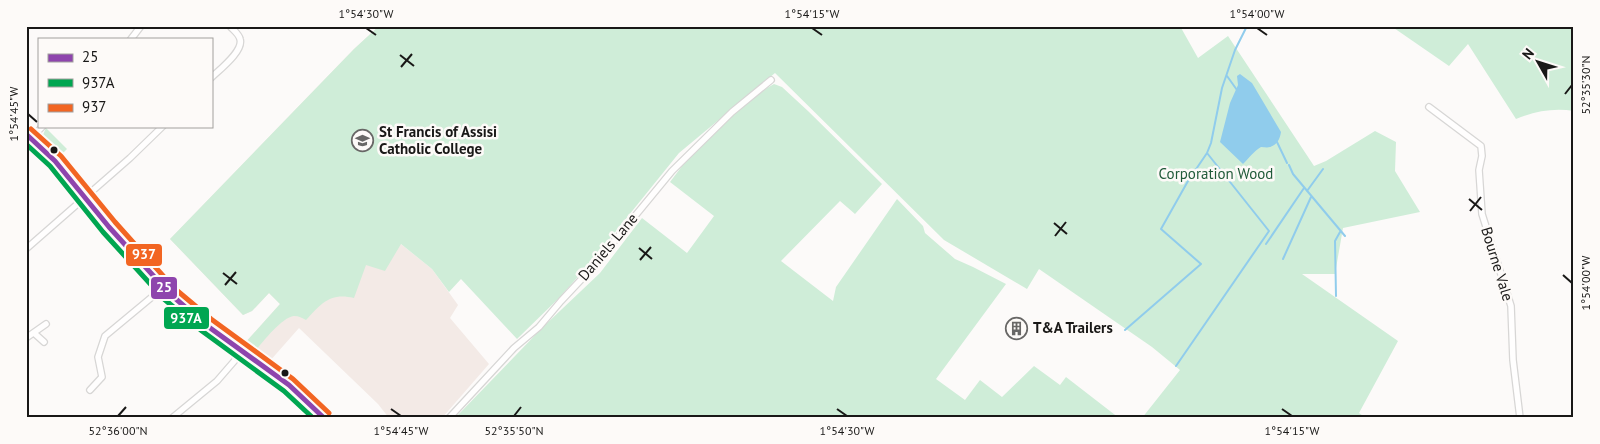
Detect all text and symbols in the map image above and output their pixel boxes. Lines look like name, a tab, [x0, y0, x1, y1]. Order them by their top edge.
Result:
text: 1°54'30"W	[339, 6, 393, 21]
text: 1°54'15"W	[785, 6, 839, 21]
text: 1°54'00"W	[1230, 6, 1284, 21]
legend	[38, 38, 212, 128]
north arrow	[1512, 38, 1562, 88]
text: N	[1518, 45, 1538, 63]
text: 25	[82, 47, 98, 66]
text: 52°35'30"N	[1578, 55, 1593, 115]
text: 937A	[82, 73, 115, 92]
text: 1°54'45"W	[6, 87, 21, 141]
text: 937	[82, 97, 107, 116]
place label: St Francis of Assisi Catholic College	[379, 122, 497, 158]
school or university icon: St Francis of Assisi Catholic College	[351, 129, 375, 153]
unlabelled marker	[49, 145, 59, 155]
park label: Corporation Wood	[1159, 164, 1273, 183]
street label: Daniels Lane	[574, 209, 641, 284]
street label: Bourne Vale	[1477, 224, 1518, 303]
line badge: 937	[125, 243, 163, 267]
text: 937	[132, 245, 156, 263]
text: 1°54'00"W	[1578, 256, 1593, 310]
line badge: 25	[150, 276, 178, 300]
text: 25	[156, 278, 172, 296]
line badge: 937A	[163, 306, 210, 330]
text: 937A	[170, 309, 202, 327]
building icon: T&A Trailers	[1005, 316, 1029, 340]
place label: T&A Trailers	[1033, 318, 1113, 337]
unlabelled marker	[280, 368, 290, 378]
text: 52°36'00"N	[88, 423, 148, 438]
text: 1°54'45"W	[374, 423, 428, 438]
text: 52°35'50"N	[484, 423, 544, 438]
text: 1°54'30"W	[820, 423, 874, 438]
text: 1°54'15"W	[1265, 423, 1319, 438]

